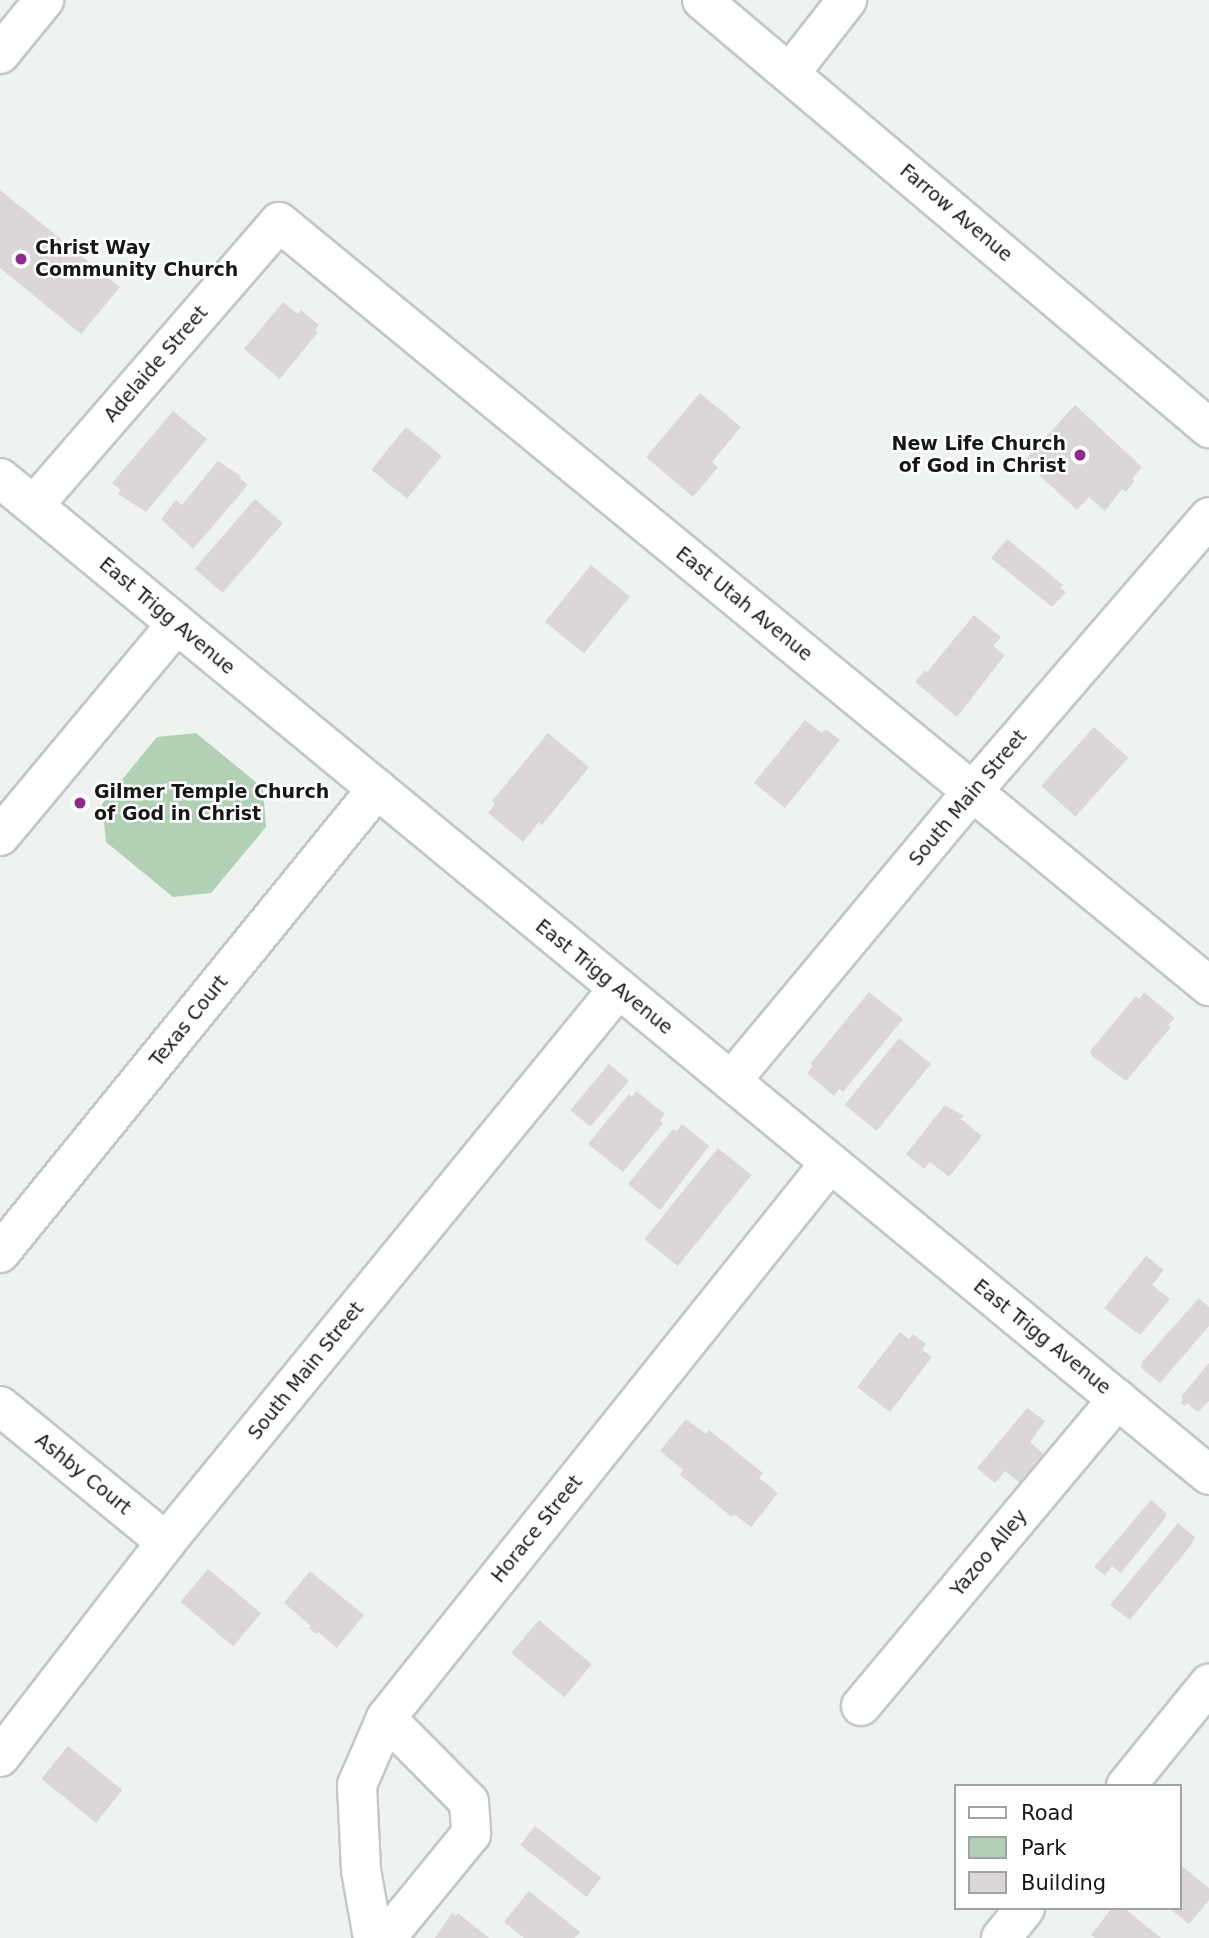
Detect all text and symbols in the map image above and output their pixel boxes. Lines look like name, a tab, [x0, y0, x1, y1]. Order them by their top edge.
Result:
street label: Farrow Avenue	[895, 159, 1017, 267]
place label: Christ Way Community Church	[35, 237, 238, 281]
marker: Christ Way Community Church	[13, 251, 29, 267]
street label: Adelaide Street	[99, 301, 213, 427]
place label: New Life Church of God in Christ	[892, 433, 1066, 477]
marker: New Life Church of God in Christ	[1072, 447, 1088, 463]
street label: East Utah Avenue	[671, 542, 817, 666]
street label: East Trigg Avenue	[95, 553, 239, 679]
street label: South Main Street	[905, 725, 1031, 871]
place label: Gilmer Temple Church of God in Christ	[94, 781, 329, 825]
marker: Gilmer Temple Church of God in Christ	[72, 795, 88, 811]
street label: East Trigg Avenue	[531, 915, 677, 1039]
street label: Texas Court	[145, 971, 233, 1071]
street label: East Trigg Avenue	[969, 1275, 1115, 1399]
street label: South Main Street	[244, 1298, 368, 1444]
street label: Ashby Court	[31, 1428, 135, 1520]
street label: Horace Street	[487, 1471, 587, 1587]
street label: Yazoo Alley	[946, 1505, 1032, 1601]
legend	[954, 1784, 1181, 1910]
text: Road	[1021, 1801, 1074, 1825]
text: Park	[1021, 1836, 1066, 1860]
text: Building	[1021, 1871, 1106, 1895]

